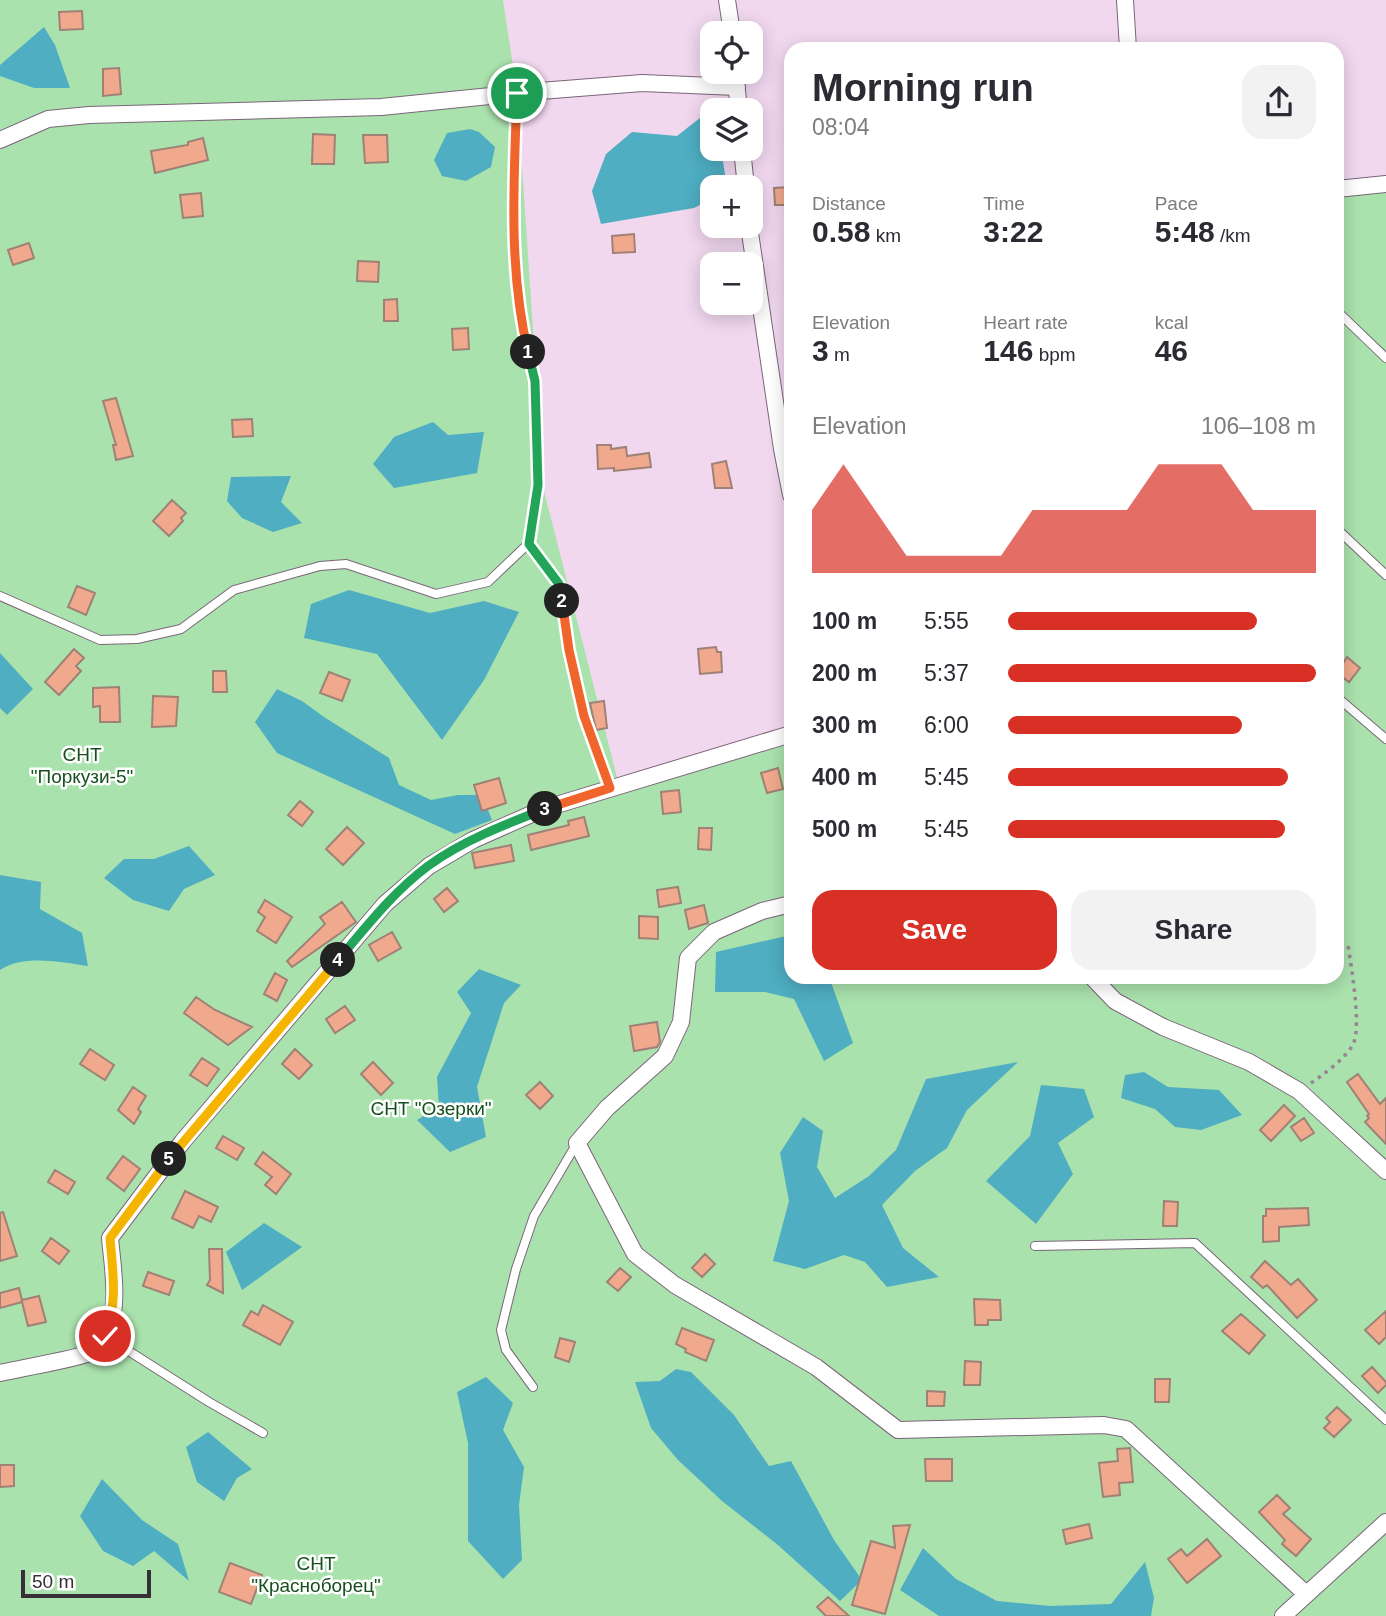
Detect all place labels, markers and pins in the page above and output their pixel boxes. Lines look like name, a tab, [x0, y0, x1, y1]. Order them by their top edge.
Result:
pin	[487, 63, 547, 123]
pin: 1	[510, 334, 546, 370]
pin: 2	[544, 584, 580, 618]
pin: 3	[528, 792, 562, 826]
pin: 4	[320, 942, 356, 978]
pin: 5	[152, 1142, 186, 1176]
pin	[75, 1306, 135, 1366]

